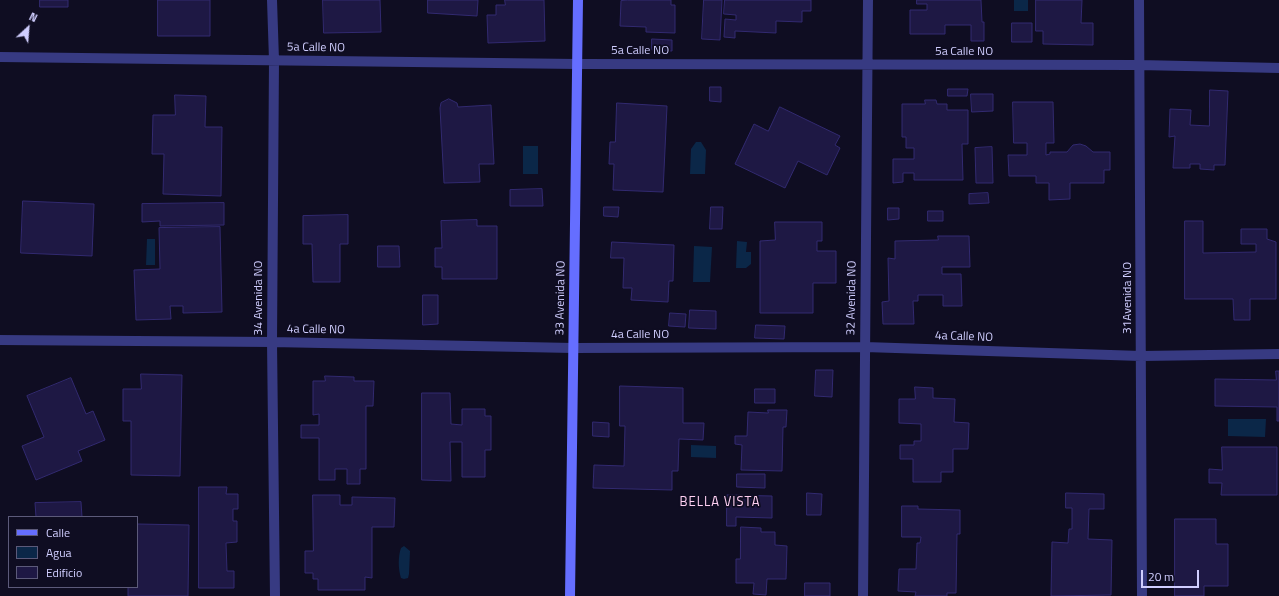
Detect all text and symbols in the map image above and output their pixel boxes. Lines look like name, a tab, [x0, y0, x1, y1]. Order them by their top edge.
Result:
north arrow	[8, 8, 48, 48]
text: N	[26, 8, 40, 26]
street label: 5a Calle NO	[287, 40, 345, 56]
street label: 5a Calle NO	[611, 44, 669, 58]
street label: 5a Calle NO	[935, 45, 993, 59]
street label: 33 Avenida NO	[553, 260, 569, 336]
street label: 32 Avenida NO	[844, 260, 860, 336]
street label: 34 Avenida NO	[252, 261, 266, 335]
street label: 31Avenida NO	[1121, 262, 1135, 334]
street label: 4a Calle NO	[287, 322, 345, 338]
street label: 4a Calle NO	[611, 328, 669, 342]
street label: 4a Calle NO	[935, 329, 993, 345]
district label: BELLA VISTA	[679, 495, 761, 511]
legend	[8, 516, 138, 588]
text: Calle	[46, 523, 70, 542]
text: Agua	[46, 543, 72, 562]
scale bar	[1143, 562, 1201, 588]
text: Edificio	[46, 563, 82, 582]
text: 20 m	[1148, 567, 1174, 586]

